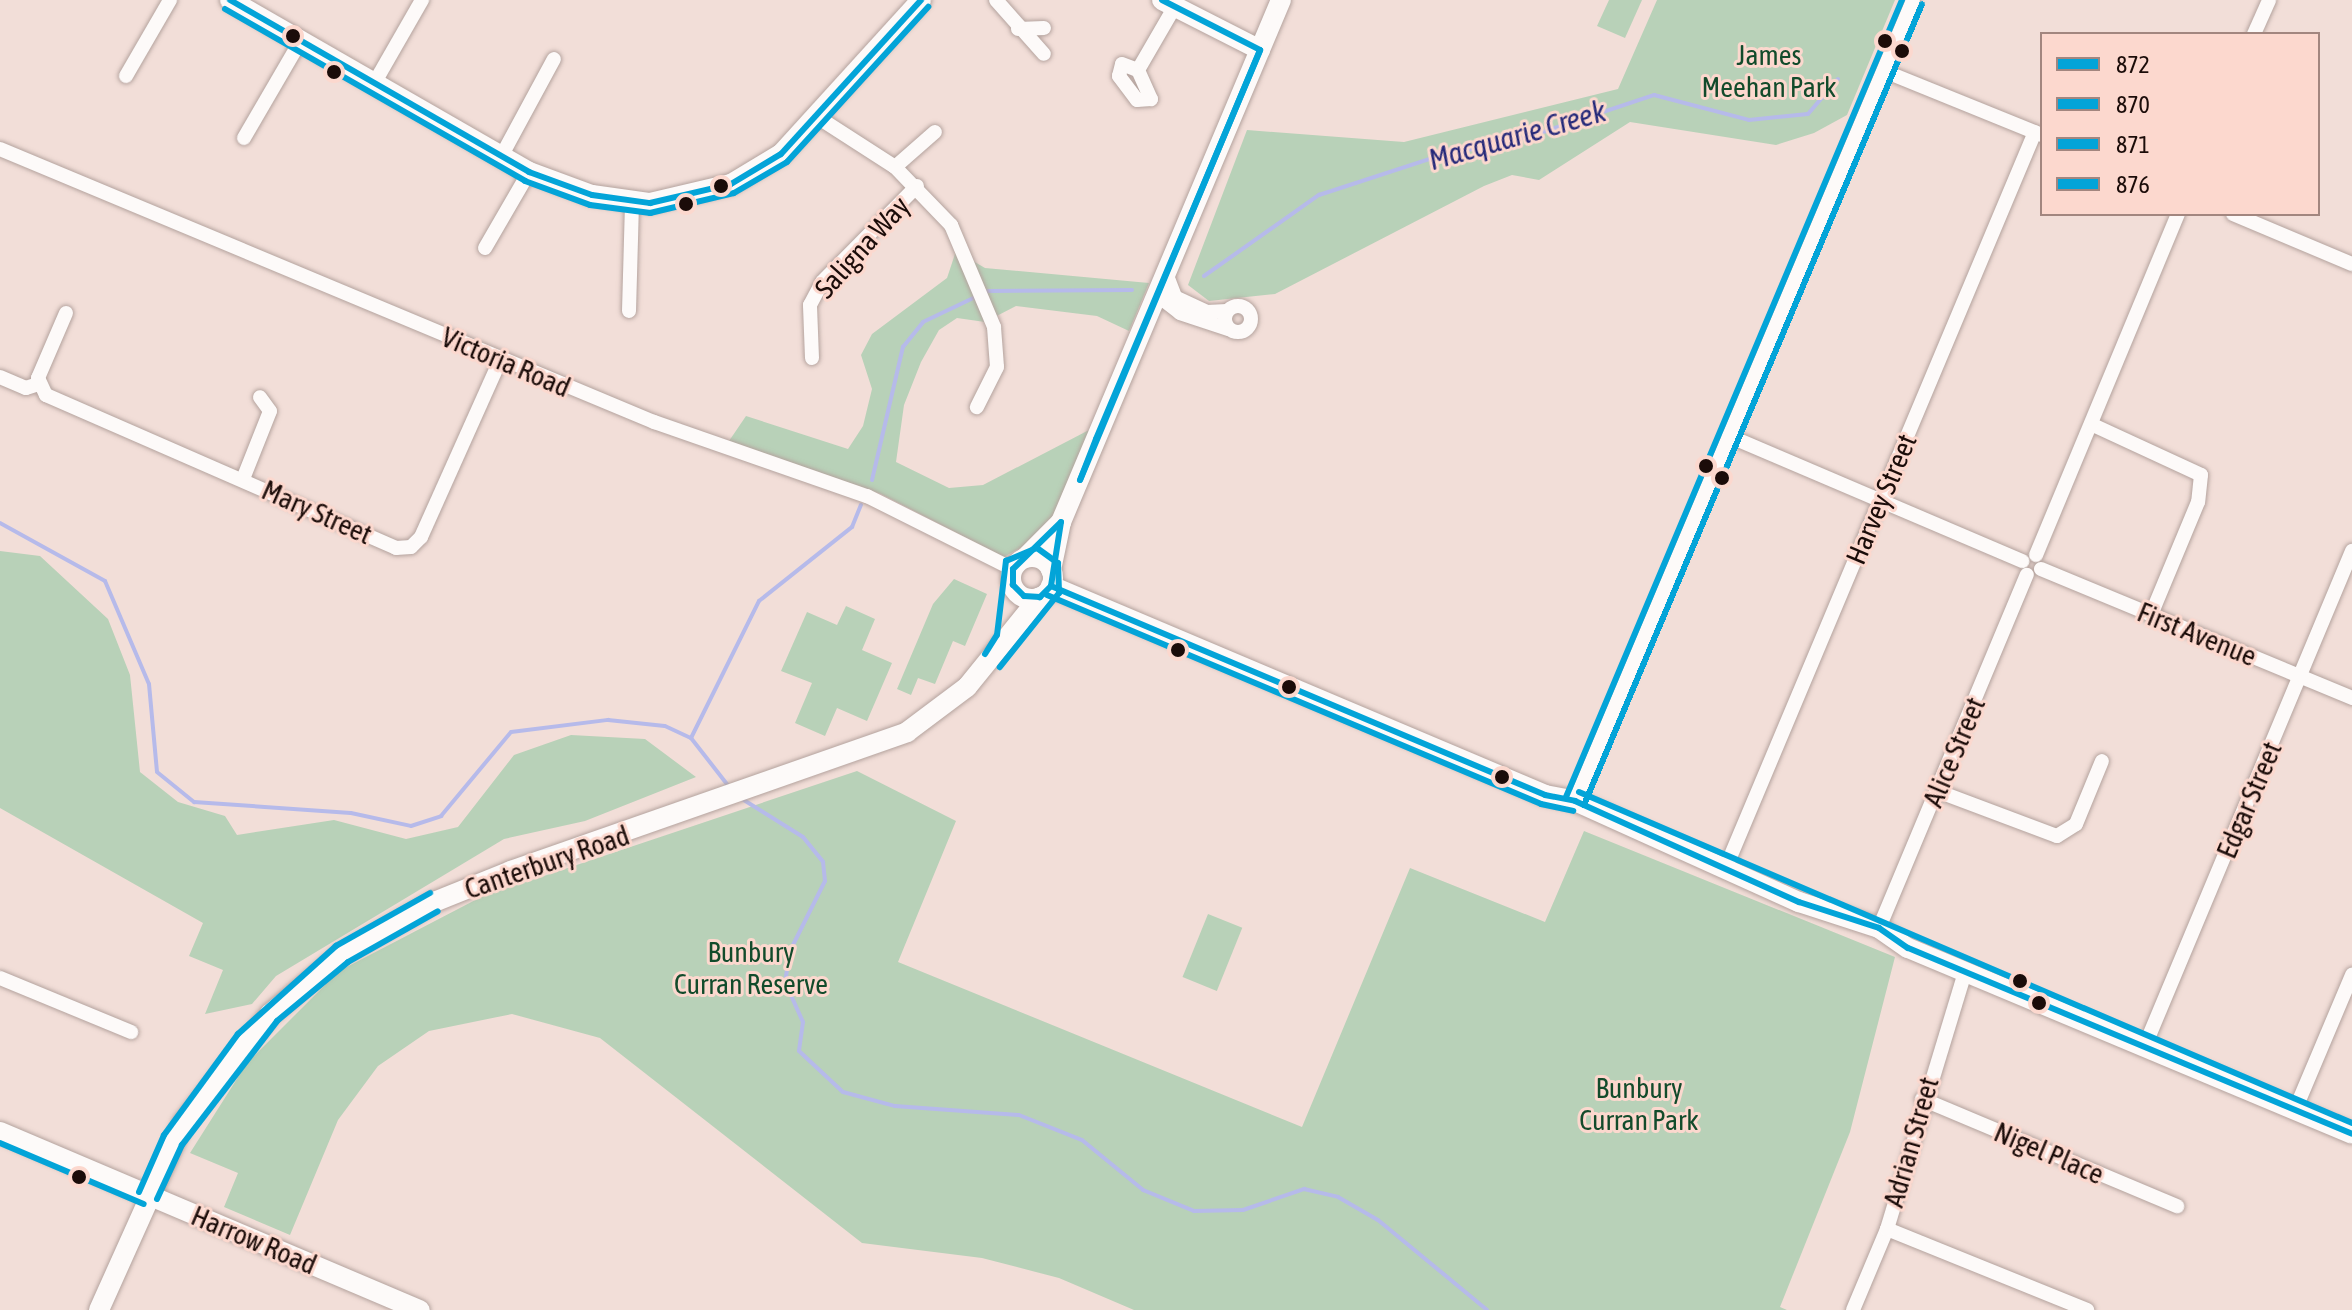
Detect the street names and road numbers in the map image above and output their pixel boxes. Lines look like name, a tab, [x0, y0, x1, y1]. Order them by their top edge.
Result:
street label: Saligna Way	[808, 189, 916, 305]
street label: Victoria Road	[437, 320, 575, 404]
street label: Harvey Street	[1839, 429, 1923, 569]
street label: Mary Street	[257, 473, 377, 551]
street label: First Avenue	[2133, 595, 2261, 673]
street label: Alice Street	[1916, 692, 1992, 812]
street label: Edgar Street	[2209, 737, 2289, 863]
street label: Canterbury Road	[460, 818, 634, 906]
street label: Adrian Street	[1876, 1073, 1946, 1211]
street label: Nigel Place	[1989, 1115, 2109, 1191]
street label: Harrow Road	[186, 1199, 322, 1281]

